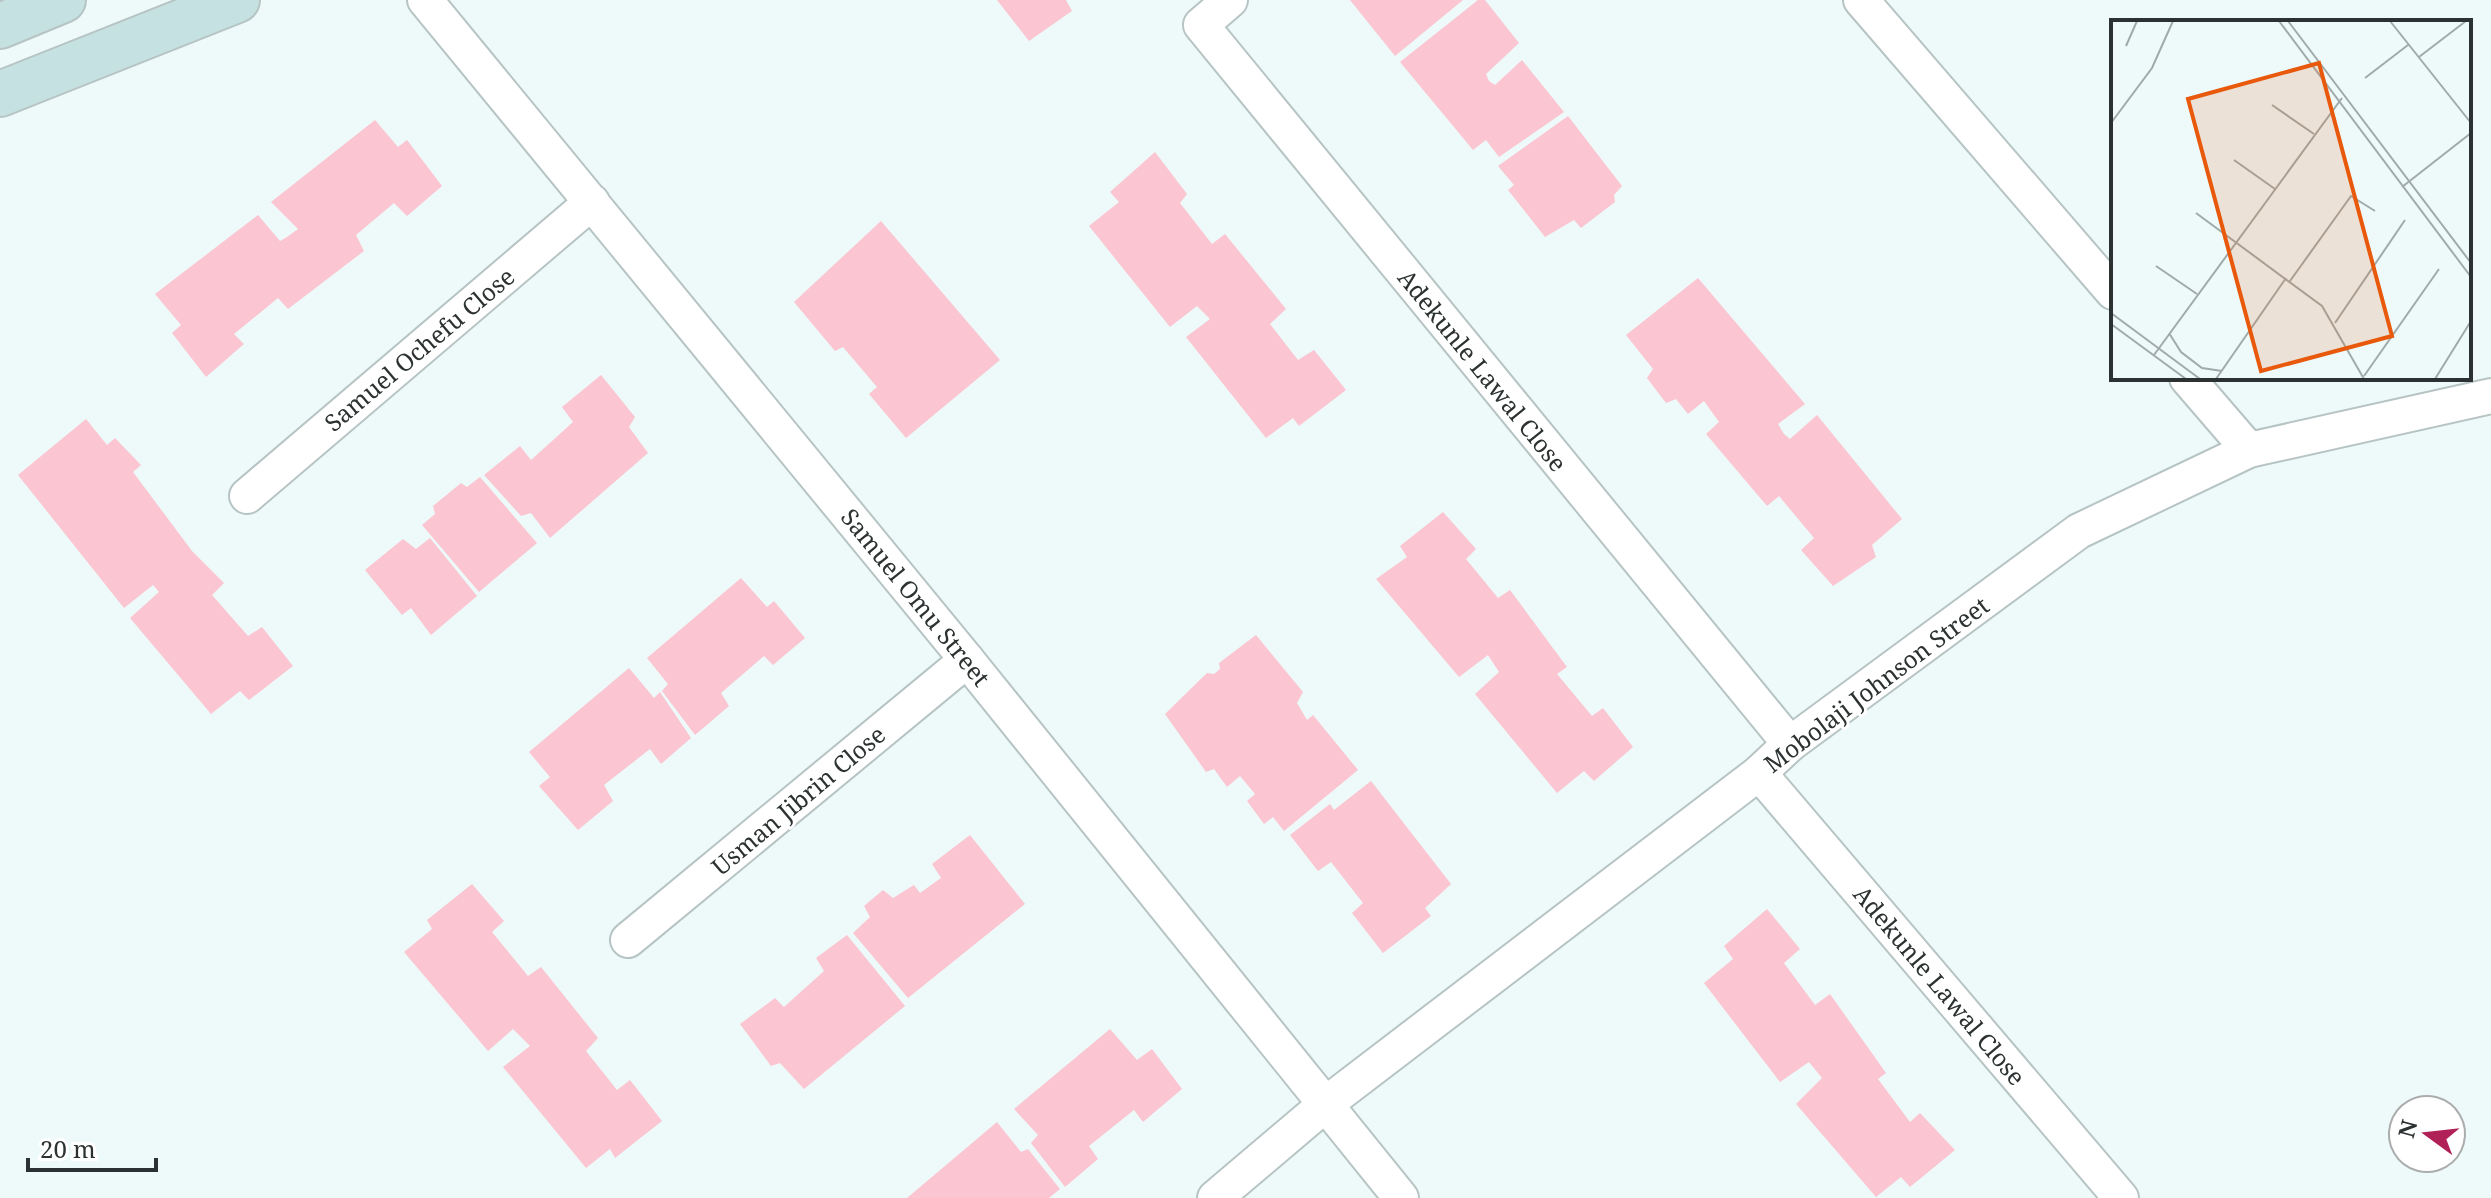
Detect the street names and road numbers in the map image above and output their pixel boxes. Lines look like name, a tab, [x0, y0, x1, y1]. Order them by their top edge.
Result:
street label: Samuel Ochefu Close	[317, 260, 521, 438]
street label: Adekunle Lawal Close	[1391, 262, 1575, 478]
street label: Samuel Omu Street	[834, 501, 998, 693]
street label: Mobolaji Johnson Street	[1757, 589, 1995, 779]
street label: Usman Jibrin Close	[704, 718, 892, 882]
street label: Adekunle Lawal Close	[1847, 878, 2033, 1092]

